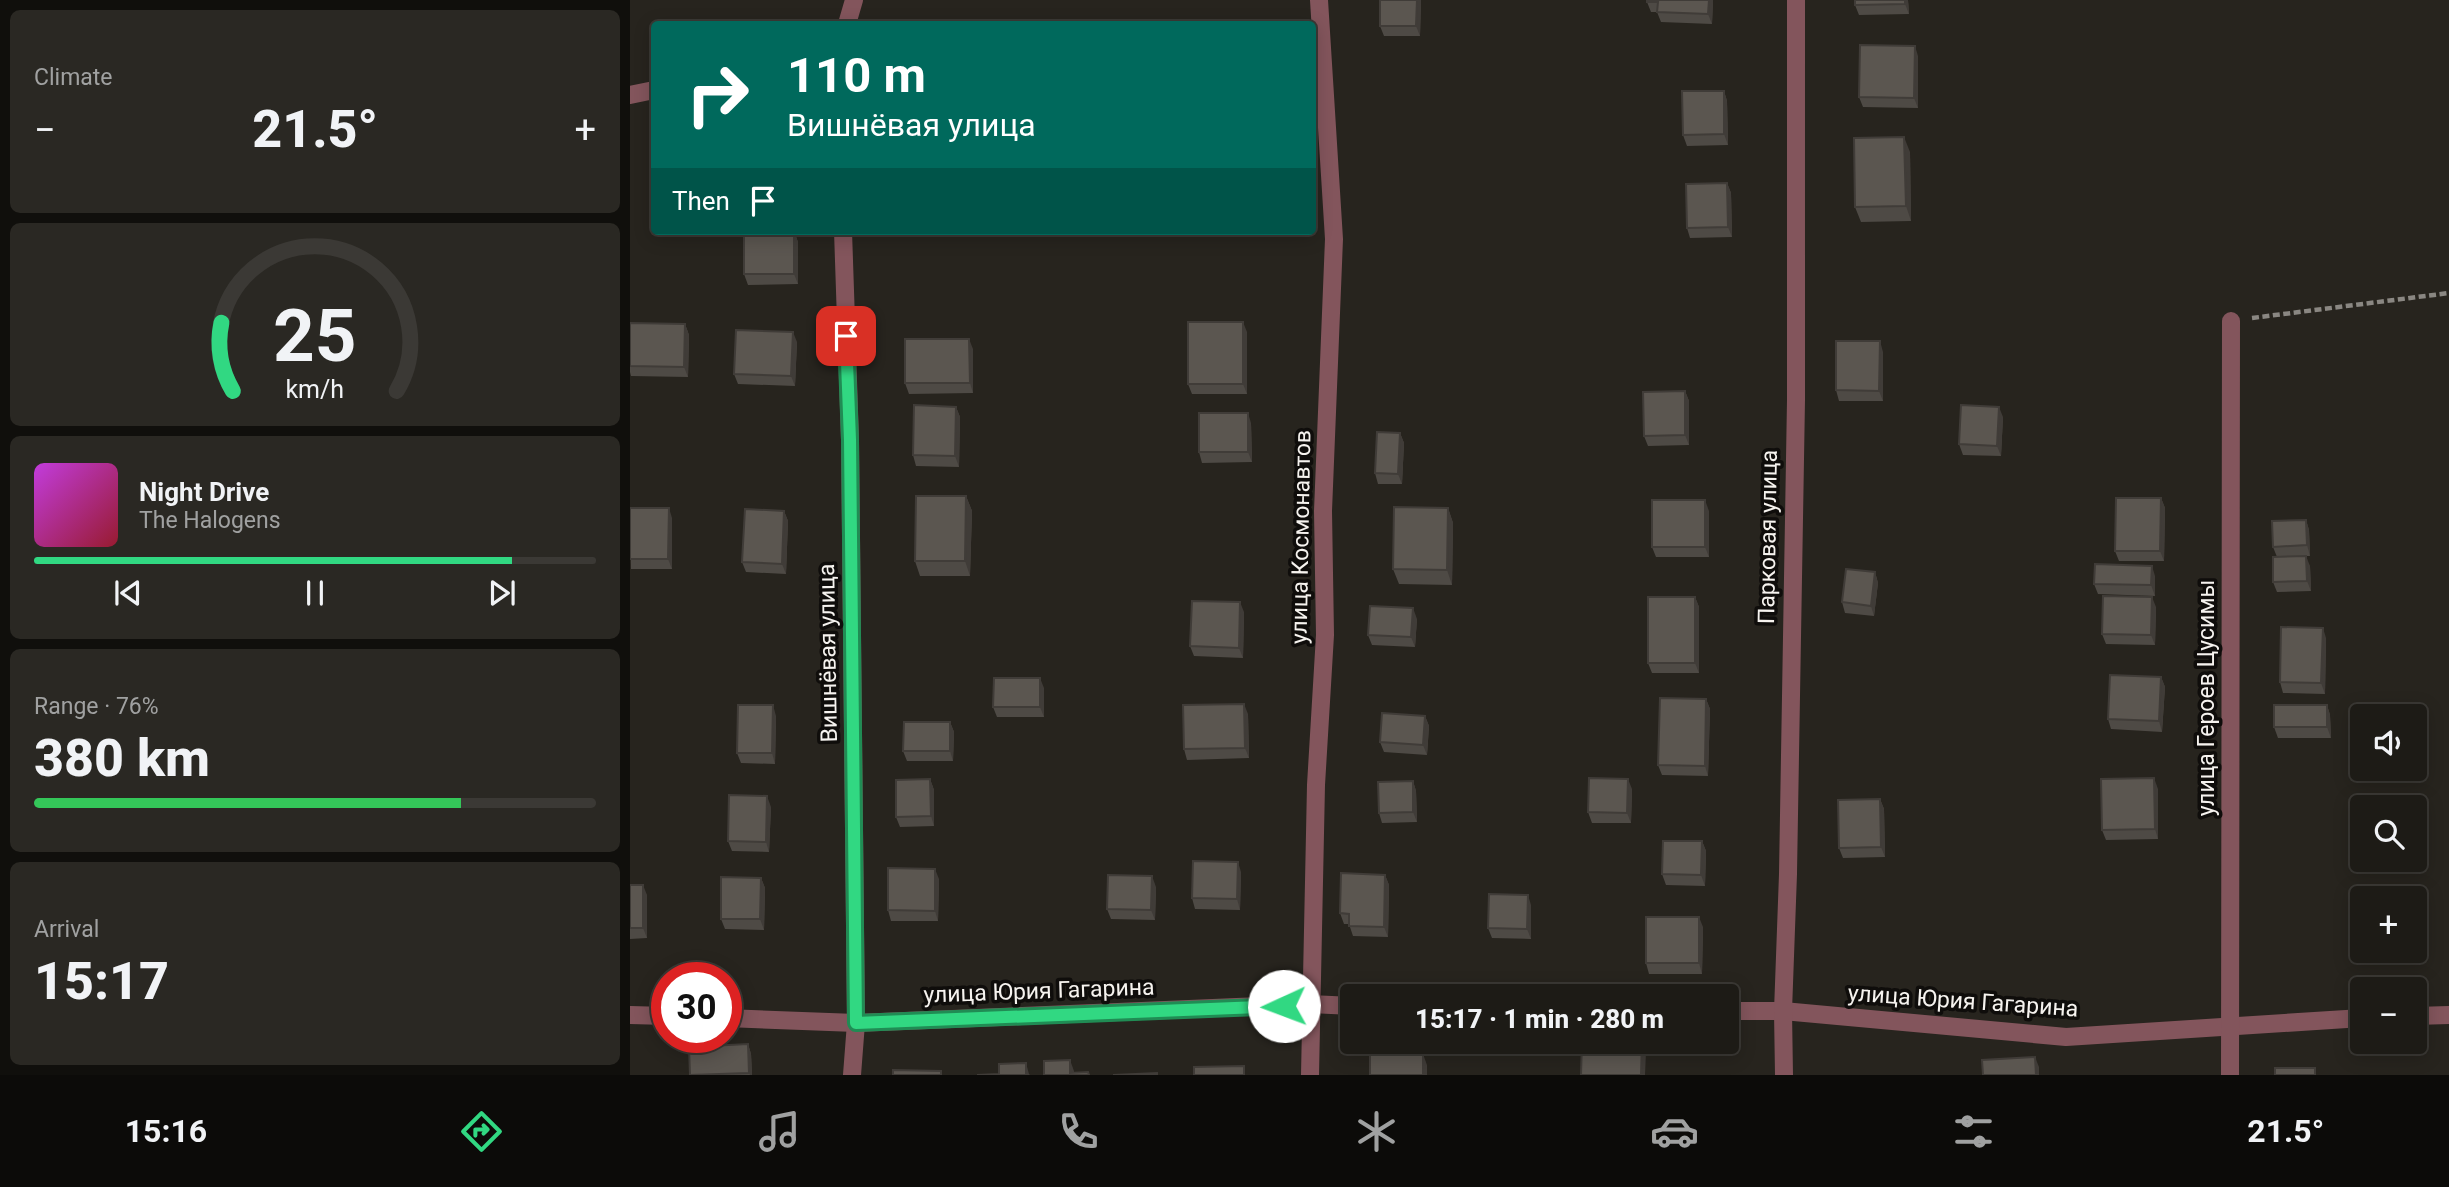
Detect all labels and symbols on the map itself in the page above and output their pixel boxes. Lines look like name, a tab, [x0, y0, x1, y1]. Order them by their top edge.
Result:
pin	[816, 306, 876, 366]
street label: улица Космонавтов	[1286, 430, 1316, 644]
street label: Парковая улица	[1753, 450, 1783, 624]
street label: Вишнёвая улица	[813, 563, 843, 743]
street label: улица Героев Цусимы	[2193, 580, 2220, 816]
speed limit sign: 30	[651, 962, 742, 1053]
position arrow	[1247, 969, 1321, 1043]
street label: улица Юрия Гагарина	[923, 973, 1155, 1009]
street label: улица Юрия Гагарина	[1847, 979, 2079, 1023]

